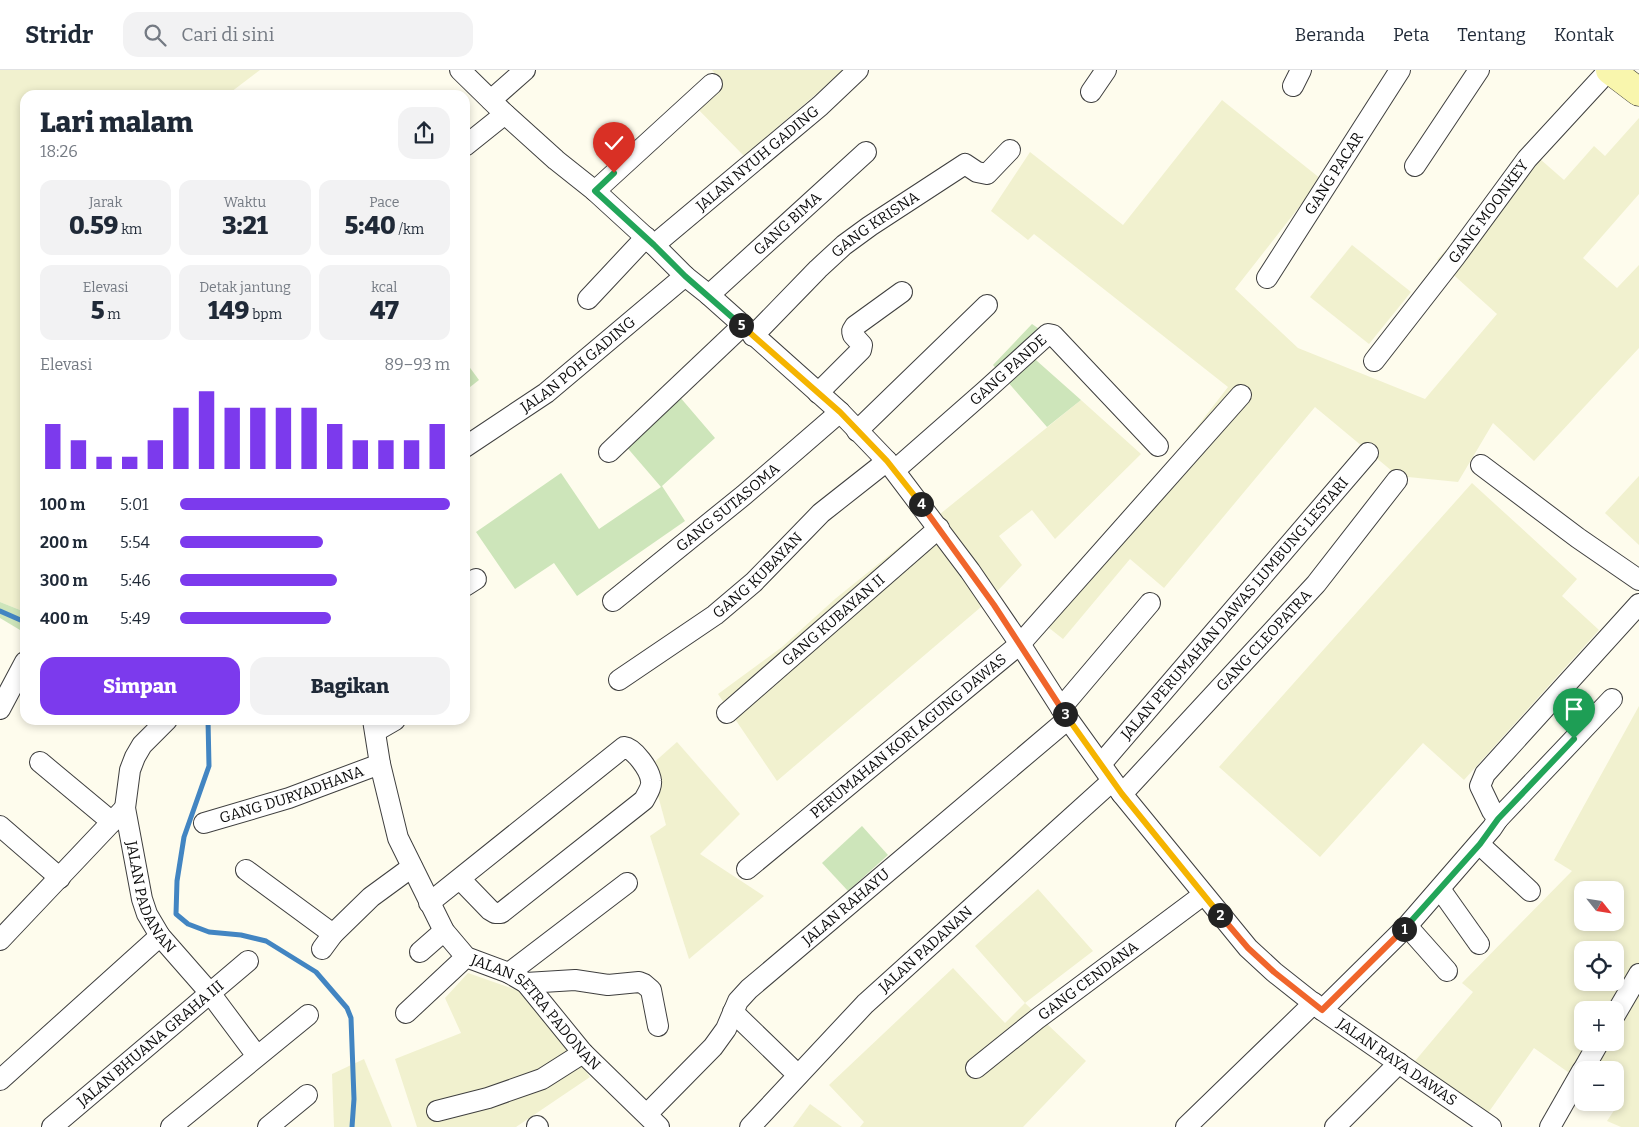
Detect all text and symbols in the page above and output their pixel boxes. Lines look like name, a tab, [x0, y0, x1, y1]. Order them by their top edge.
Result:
search box	[123, 12, 473, 57]
text: Stridr	[25, 21, 93, 49]
icon: search	[141, 21, 169, 49]
text: Cari di sini	[181, 23, 274, 46]
text: Beranda	[1295, 24, 1365, 46]
text: Peta	[1393, 24, 1429, 46]
text: Tentang	[1457, 24, 1526, 46]
text: Kontak	[1554, 24, 1614, 46]
street label: JALAN NYUH GADING	[692, 102, 823, 216]
text: Lari malam	[40, 106, 193, 139]
button: share	[398, 107, 450, 159]
pin	[593, 122, 635, 173]
icon: check	[600, 129, 628, 157]
street label: GANG PACAR	[1301, 129, 1367, 218]
text: 18:26	[40, 142, 78, 161]
street label: GANG MOONKEY	[1444, 156, 1532, 267]
street label: GANG KRISNA	[827, 187, 923, 261]
street label: GANG BIMA	[750, 188, 825, 259]
text: Jarak	[89, 194, 122, 211]
text: Waktu	[224, 194, 266, 211]
text: Pace	[369, 194, 399, 211]
text: 0.59	[69, 211, 118, 241]
text: 3:21	[222, 211, 268, 241]
text: 5:40	[344, 211, 396, 241]
text: km	[118, 221, 142, 238]
text: /km	[396, 221, 424, 238]
text: Elevasi	[83, 279, 129, 296]
text: Detak jantung	[199, 279, 291, 296]
text: kcal	[371, 279, 397, 296]
text: 5	[91, 296, 105, 326]
text: 149	[208, 296, 249, 326]
text: 47	[370, 296, 399, 326]
text: m	[105, 306, 121, 323]
text: bpm	[249, 306, 282, 323]
pin: 5	[728, 312, 754, 338]
street label: JALAN POH GADING	[516, 313, 639, 417]
text: 5	[738, 317, 745, 334]
street label: GANG PANDE	[966, 331, 1050, 409]
text: Elevasi	[40, 355, 92, 374]
text: 89–93 m	[385, 355, 450, 374]
street label: GANG SUTASOMA	[672, 459, 783, 555]
street label: JALAN PERUMAHAN DAWAS LUMBUNG LESTARI	[1116, 474, 1352, 744]
pin: 4	[908, 492, 934, 516]
text: 100 m	[40, 495, 85, 514]
text: 5:01	[120, 495, 149, 514]
text: 4	[917, 496, 926, 513]
street label: GANG KUBAYAN	[709, 529, 806, 622]
text: 200 m	[40, 533, 87, 552]
text: 5:54	[120, 533, 150, 552]
text: 300 m	[40, 571, 88, 590]
text: 5:46	[120, 571, 151, 590]
street label: GANG KUBAYAN II	[778, 571, 888, 670]
street label: GANG CLEOPATRA	[1213, 586, 1315, 695]
text: 400 m	[40, 609, 88, 628]
text: 5:49	[120, 609, 151, 628]
street label: PERUMAHAN KORI AGUNG DAWAS	[807, 650, 1010, 822]
button: Simpan	[40, 657, 240, 715]
button: Bagikan	[250, 657, 450, 715]
pin	[1553, 688, 1595, 739]
icon: arrive	[1560, 695, 1588, 723]
pin: 3	[1052, 702, 1078, 726]
text: 3	[1061, 706, 1070, 723]
street label: GANG DURYADHANA	[217, 762, 366, 827]
street label: JALAN PADANAN	[122, 838, 180, 957]
street label: JALAN RAHAYU	[798, 865, 893, 950]
north arrow	[1574, 881, 1624, 931]
map controls	[1574, 881, 1624, 1111]
street label: JALAN PADANAN	[874, 902, 976, 997]
pin: 2	[1208, 902, 1232, 928]
text: 2	[1217, 907, 1224, 924]
pin: 1	[1392, 916, 1416, 942]
text: 1	[1401, 921, 1408, 938]
street label: GANG CENDANA	[1034, 937, 1142, 1024]
button: locate	[1574, 941, 1624, 991]
street label: JALAN SETRA PADONAN	[468, 950, 604, 1074]
street label: JALAN BHUANA GRAHA III	[73, 977, 227, 1111]
button: +	[1574, 1001, 1624, 1051]
street label: JALAN RAYA DAWAS	[1333, 1014, 1460, 1110]
button: −	[1574, 1061, 1624, 1111]

